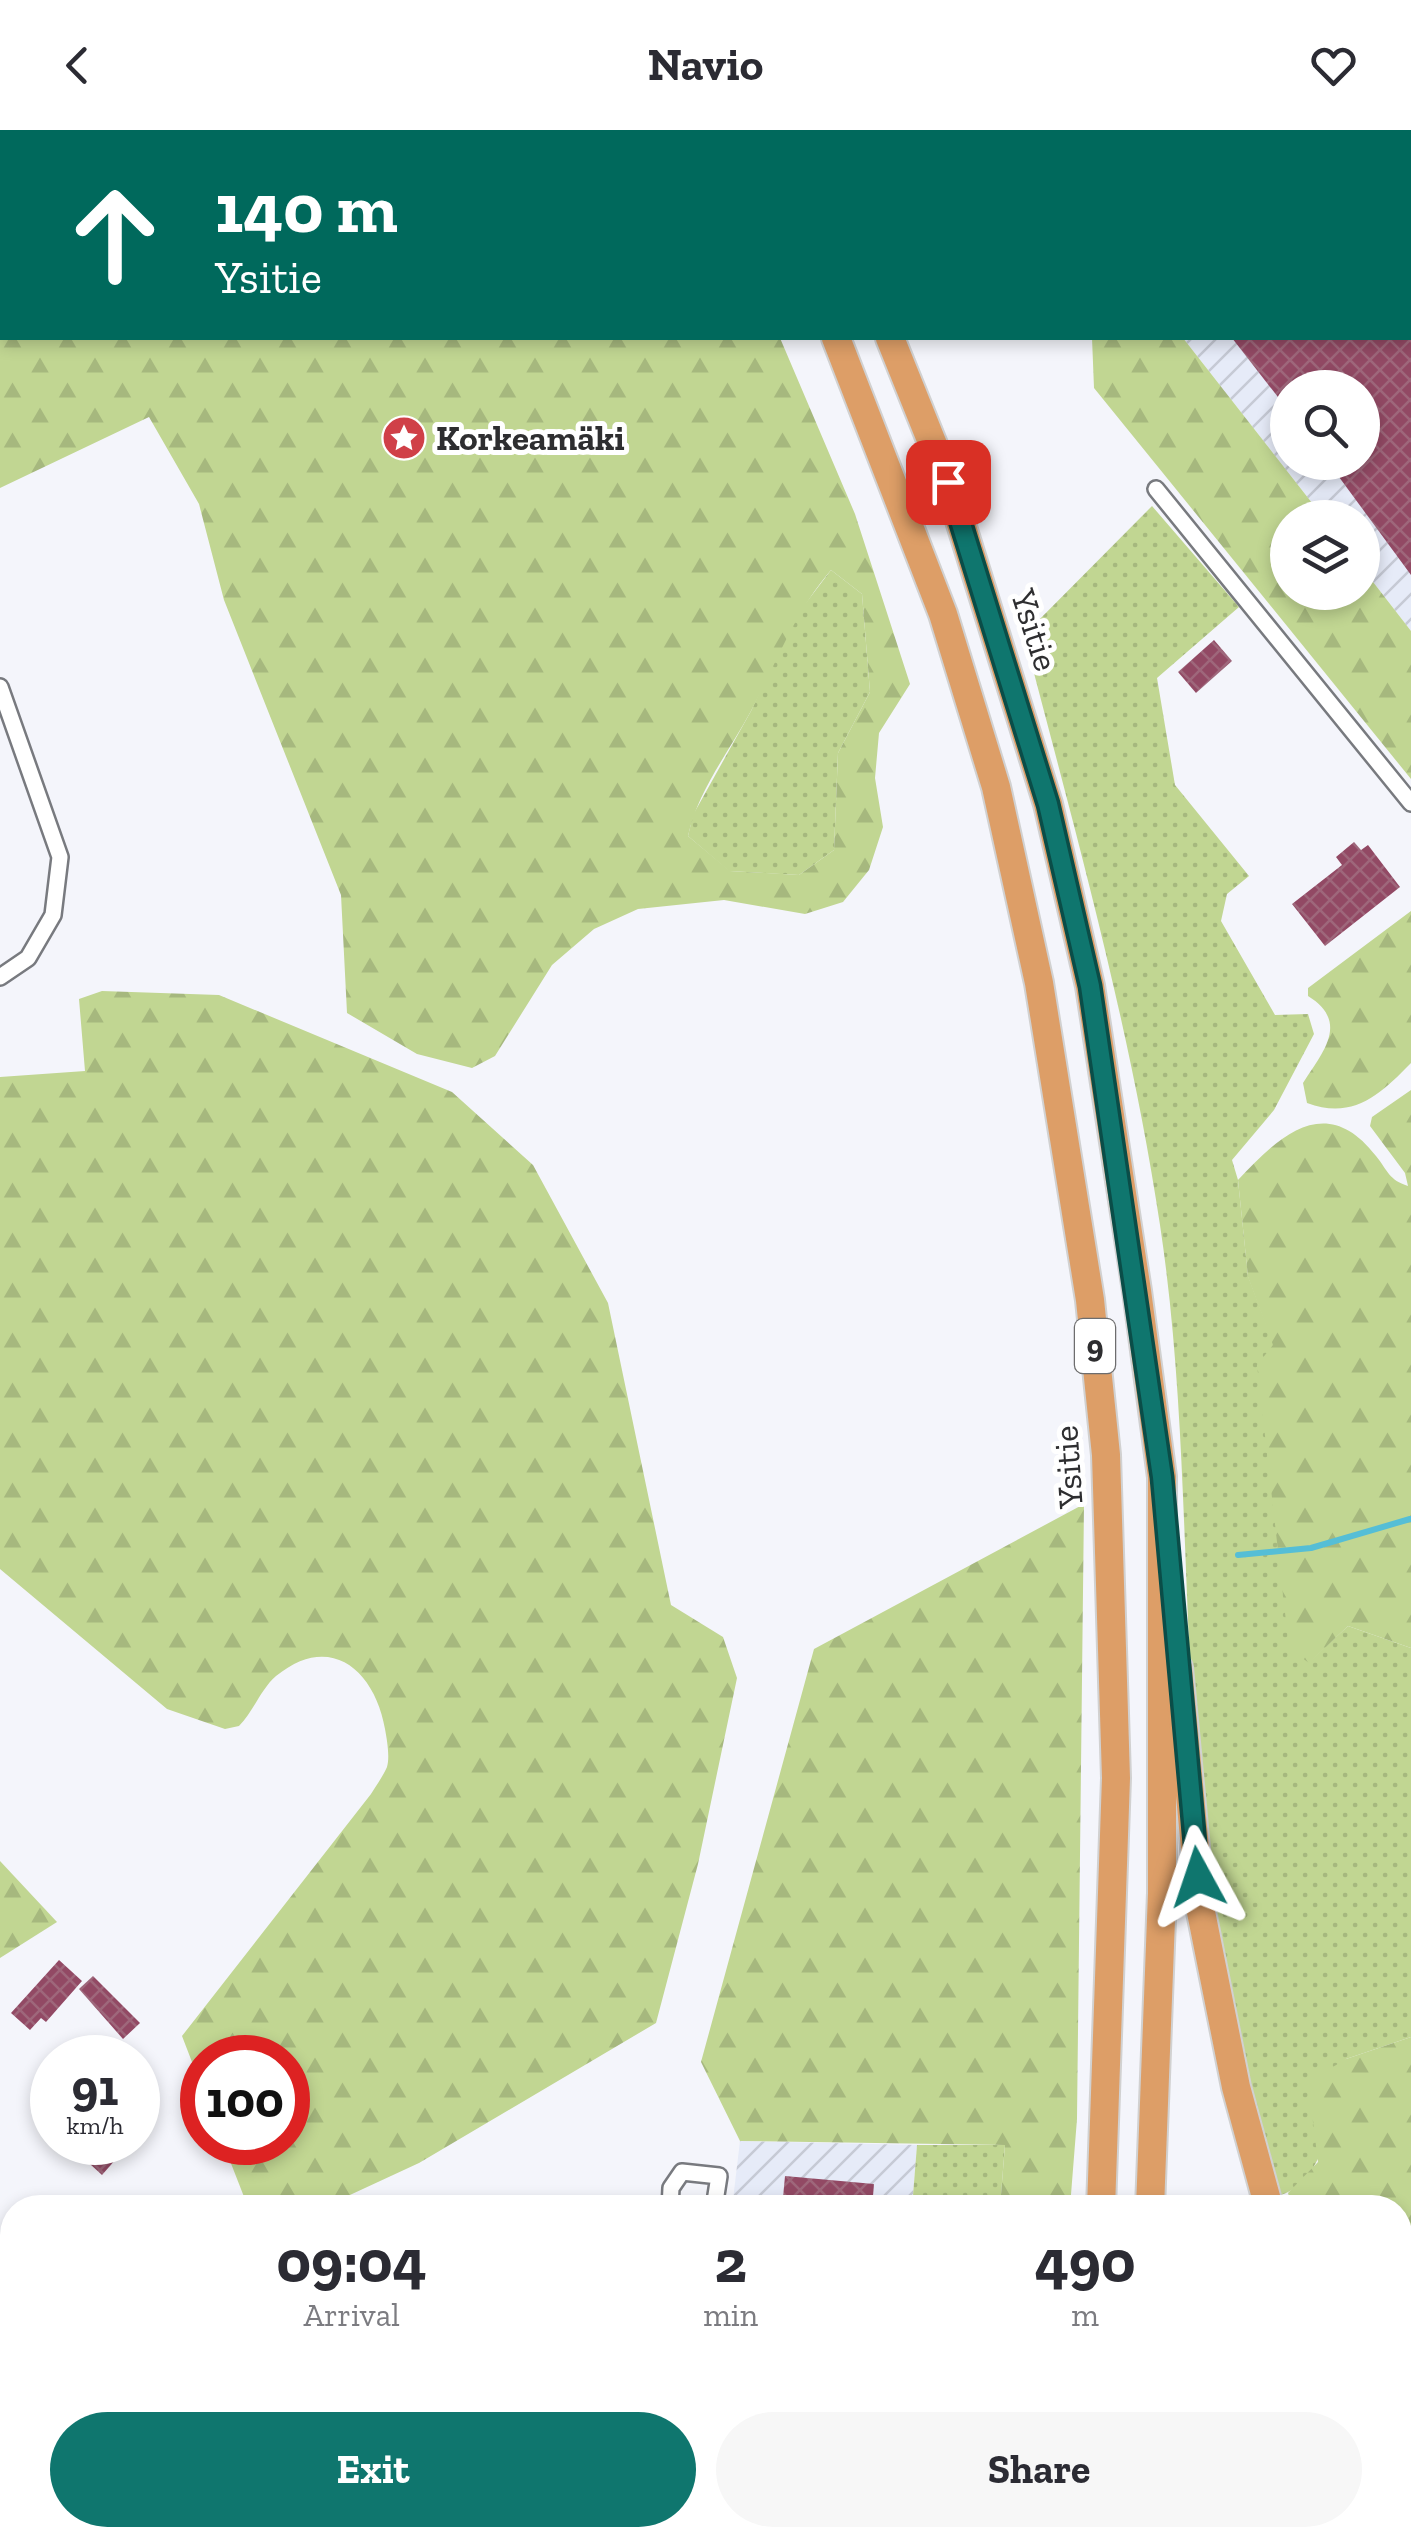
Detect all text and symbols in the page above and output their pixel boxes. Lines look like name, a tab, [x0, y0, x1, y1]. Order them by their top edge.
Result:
icon: back	[50, 38, 105, 93]
text: Navio	[648, 38, 763, 92]
icon: heart	[1306, 38, 1361, 93]
text: 140 m	[215, 166, 398, 250]
icon: ahead	[50, 170, 180, 300]
text: Ysitie	[215, 251, 322, 305]
map controls	[1270, 370, 1380, 610]
button: search	[1270, 370, 1380, 480]
place icon: Korkeamäki	[381, 415, 427, 461]
place label: Korkeamäki	[436, 417, 625, 459]
pin	[906, 440, 991, 525]
icon: arrive	[921, 455, 976, 510]
button: layers	[1270, 500, 1380, 610]
street label: Ysitie	[1002, 583, 1068, 676]
road number: 9	[1075, 1319, 1115, 1373]
street label: Ysitie	[1044, 1424, 1092, 1511]
position arrow	[1146, 1825, 1250, 1929]
speed limit sign: 100	[180, 2035, 310, 2165]
text: 91	[72, 2058, 118, 2118]
text: km/h	[66, 2110, 124, 2140]
text: 09:04	[276, 2225, 427, 2297]
text: 2	[715, 2225, 747, 2297]
text: 490	[1035, 2225, 1136, 2297]
text: Arrival	[303, 2296, 400, 2334]
text: min	[703, 2296, 758, 2334]
text: m	[1071, 2296, 1099, 2334]
button: Exit	[50, 2412, 696, 2527]
button: Share	[716, 2412, 1362, 2527]

